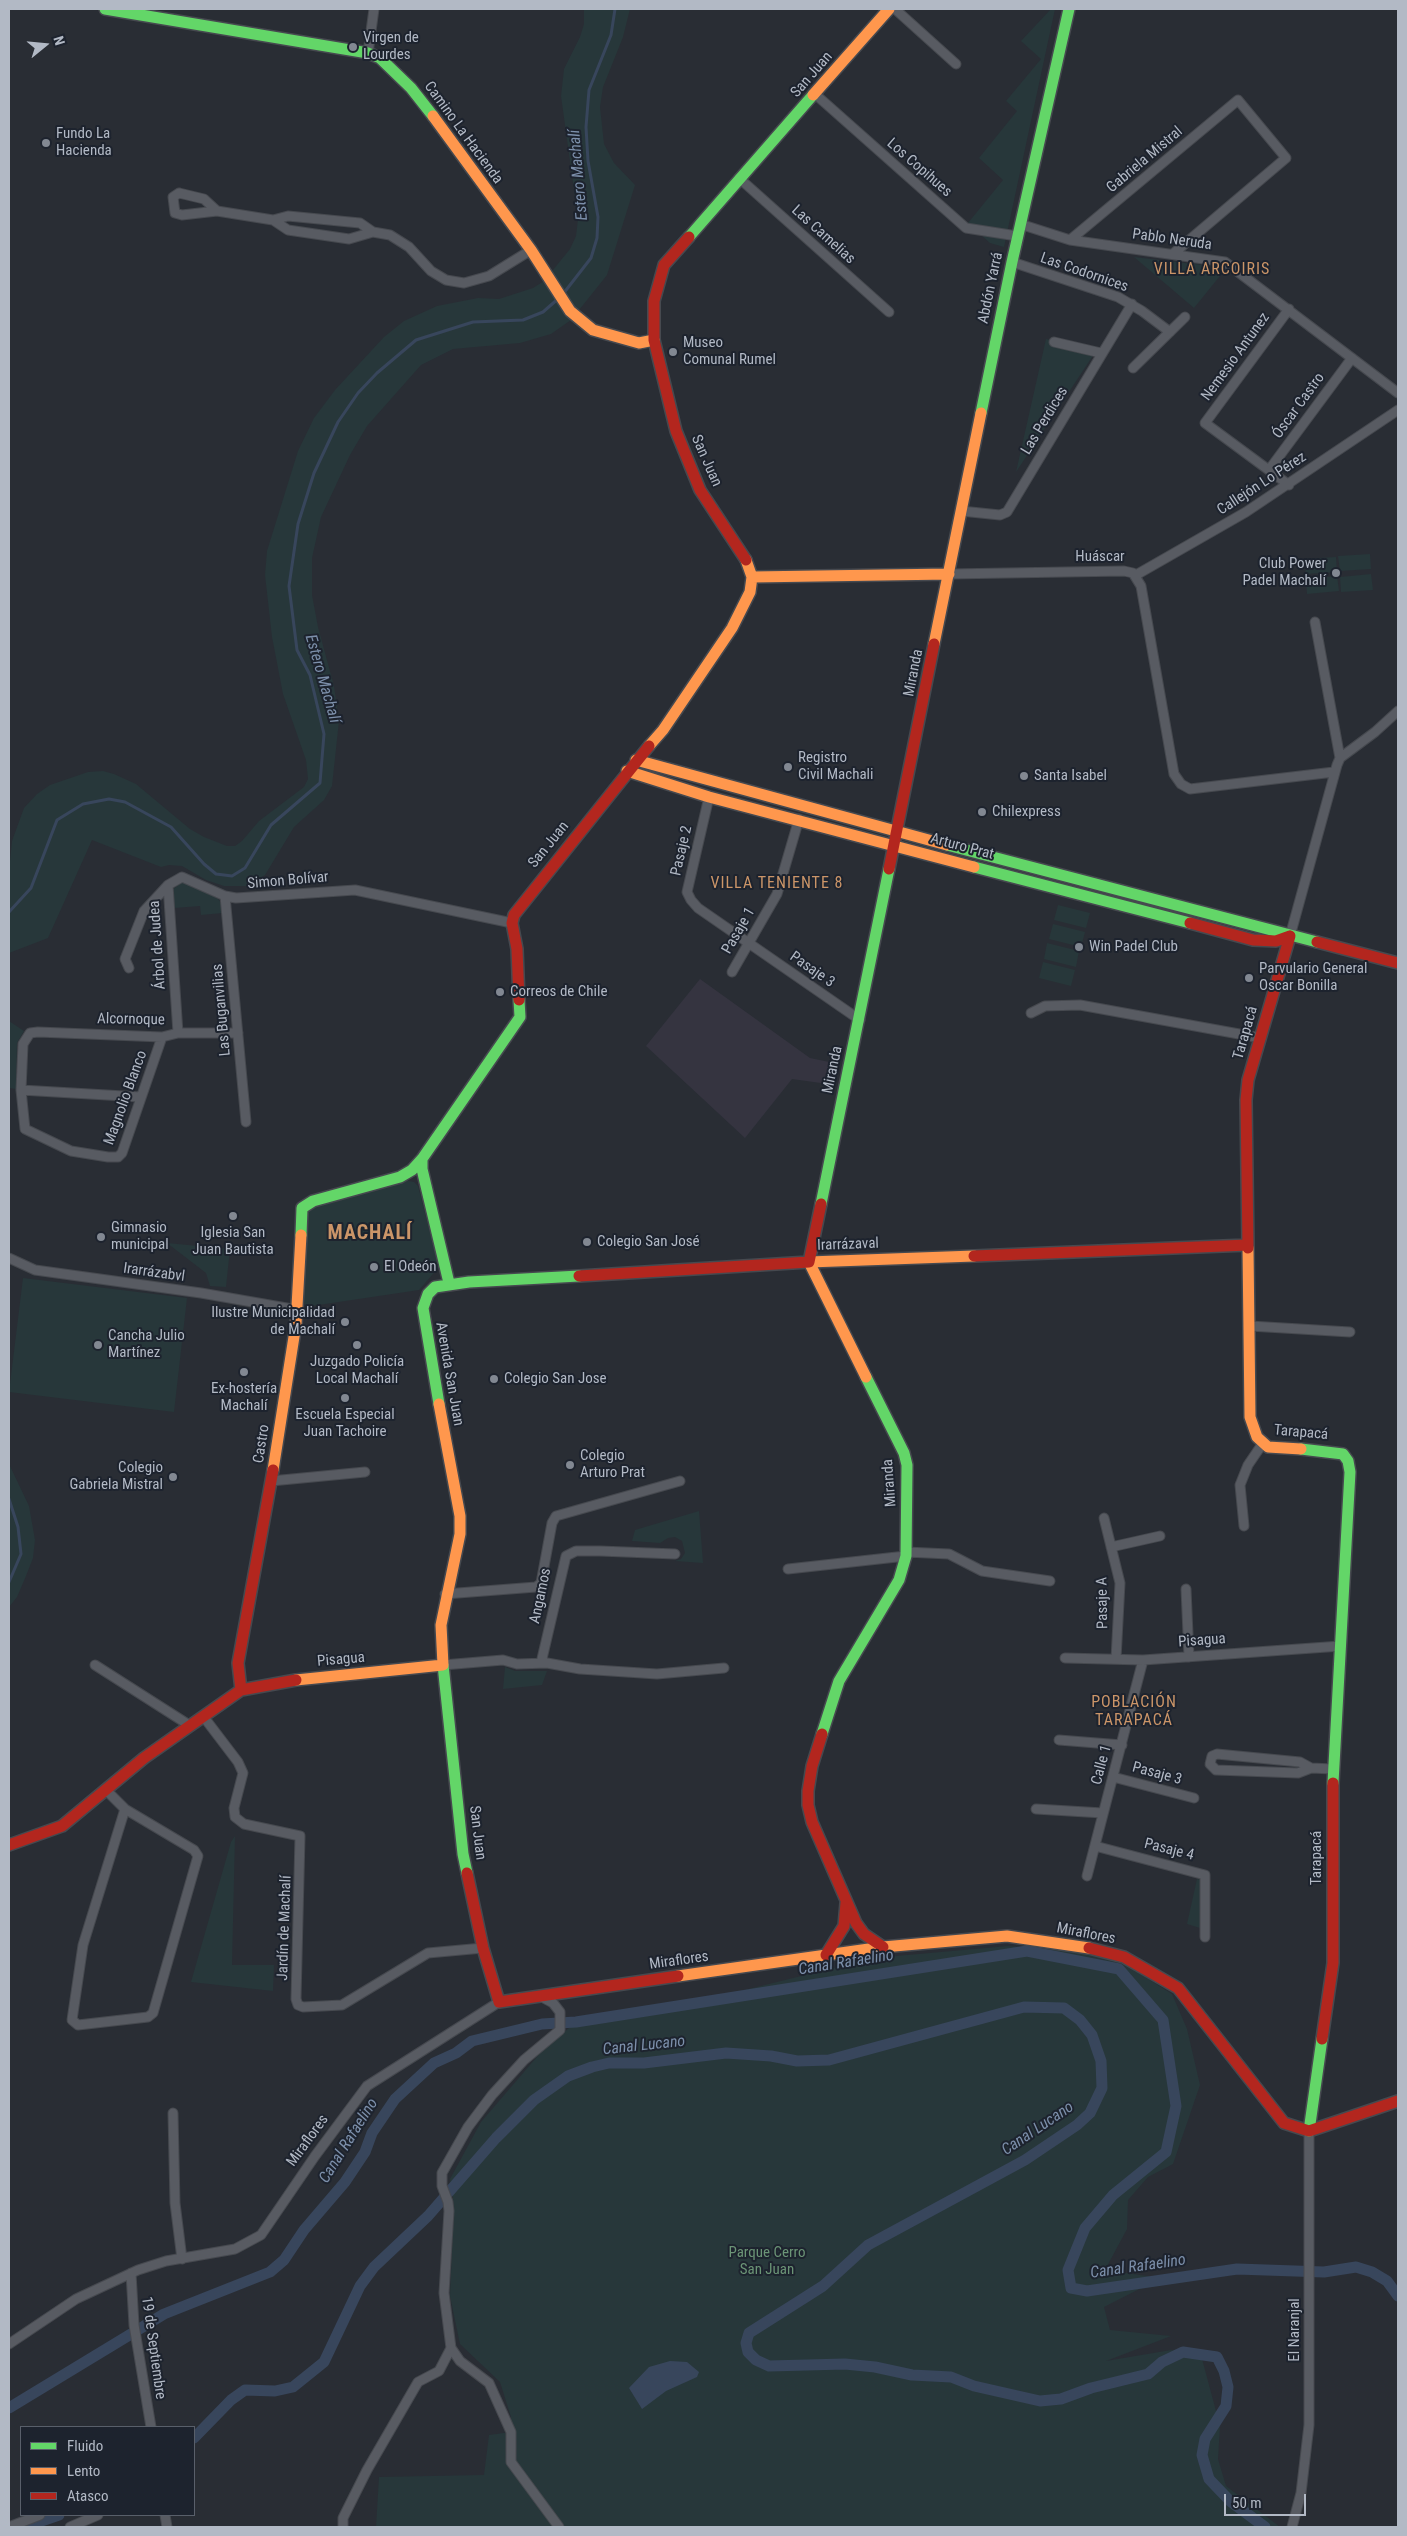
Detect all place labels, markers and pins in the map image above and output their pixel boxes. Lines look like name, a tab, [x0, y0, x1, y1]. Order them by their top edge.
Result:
place label: Virgen de Lourdes	[363, 29, 419, 64]
marker: Virgen de Lourdes	[347, 41, 359, 53]
place label: Fundo La Hacienda	[56, 125, 112, 160]
marker: Fundo La Hacienda	[40, 137, 52, 149]
place label: Museo Comunal Rumel	[683, 334, 776, 369]
marker: Museo Comunal Rumel	[667, 346, 679, 358]
place label: Club Power Padel Machalí	[1242, 555, 1326, 590]
marker: Club Power Padel Machalí	[1330, 567, 1342, 579]
place label: Registro Civil Machali	[798, 749, 873, 784]
marker: Registro Civil Machali	[782, 761, 794, 773]
place label: Santa Isabel	[1034, 767, 1107, 785]
marker: Santa Isabel	[1018, 770, 1030, 782]
place label: Chilexpress	[992, 803, 1061, 821]
marker: Chilexpress	[976, 806, 988, 818]
place label: Win Padel Club	[1089, 938, 1178, 956]
marker: Win Padel Club	[1073, 941, 1085, 953]
place label: Parvulario General Oscar Bonilla	[1259, 960, 1367, 995]
marker: Parvulario General Oscar Bonilla	[1243, 972, 1255, 984]
place label: Correos de Chile	[510, 983, 607, 1001]
marker: Correos de Chile	[494, 986, 506, 998]
marker: Iglesia San Juan Bautista	[227, 1210, 239, 1222]
place label: Gimnasio municipal	[111, 1219, 169, 1254]
place label: Iglesia San Juan Bautista	[192, 1224, 274, 1259]
marker: Gimnasio municipal	[95, 1231, 107, 1243]
place label: Colegio San José	[597, 1233, 700, 1251]
marker: Colegio San José	[581, 1236, 593, 1248]
place label: El Odeón	[384, 1258, 437, 1276]
marker: El Odeón	[368, 1261, 380, 1273]
place label: Ilustre Municipalidad de Machalí	[211, 1304, 335, 1339]
marker: Ilustre Municipalidad de Machalí	[339, 1316, 351, 1328]
place label: Cancha Julio Martínez	[108, 1327, 185, 1362]
marker: Cancha Julio Martínez	[92, 1339, 104, 1351]
marker: Juzgado Policía Local Machalí	[351, 1339, 363, 1351]
place label: Juzgado Policía Local Machalí	[310, 1353, 404, 1388]
marker: Ex-hostería Machalí	[238, 1366, 250, 1378]
place label: Colegio San Jose	[504, 1370, 607, 1388]
marker: Colegio San Jose	[488, 1373, 500, 1385]
place label: Ex-hostería Machalí	[211, 1380, 277, 1415]
marker: Escuela Especial Juan Tachoire	[339, 1392, 351, 1404]
place label: Escuela Especial Juan Tachoire	[295, 1406, 395, 1441]
place label: Colegio Arturo Prat	[580, 1447, 645, 1482]
place label: Colegio Gabriela Mistral	[69, 1459, 163, 1494]
marker: Colegio Arturo Prat	[564, 1459, 576, 1471]
marker: Colegio Gabriela Mistral	[167, 1471, 179, 1483]

